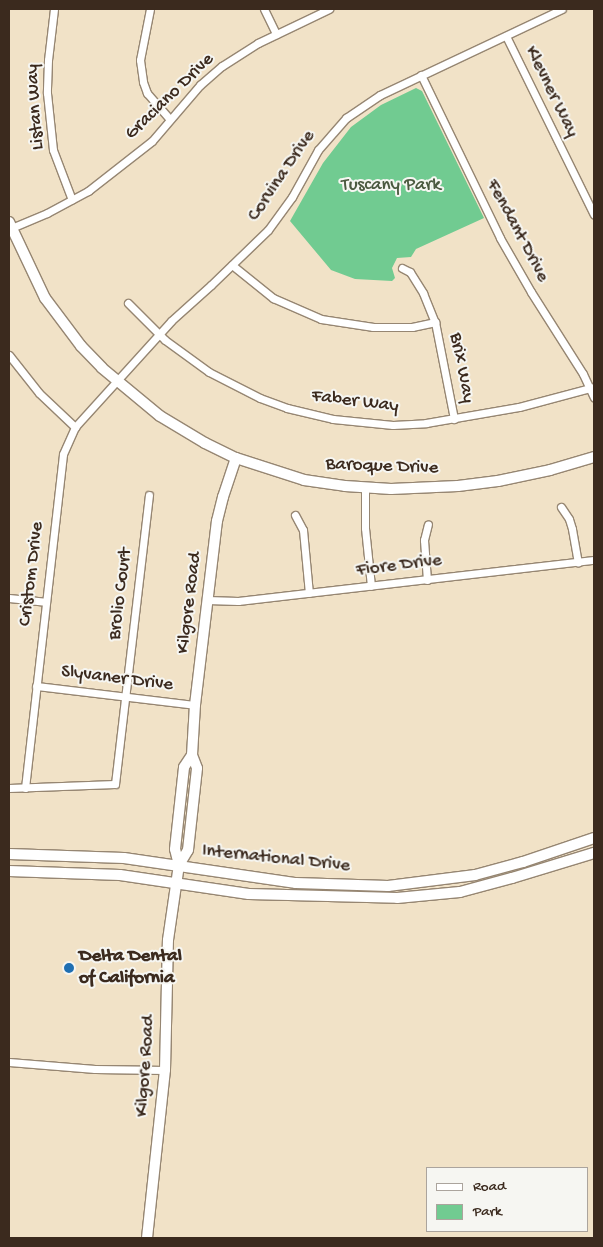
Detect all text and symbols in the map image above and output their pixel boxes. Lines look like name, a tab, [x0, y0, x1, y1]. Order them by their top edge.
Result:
street label: Klevner Way	[519, 43, 583, 141]
street label: Graciano Drive	[121, 49, 219, 145]
street label: Listan Way	[22, 63, 50, 151]
street label: Corvina Drive	[243, 126, 321, 226]
park label: Tuscany Park	[341, 175, 441, 197]
street label: Fendant Drive	[480, 176, 554, 286]
street label: Brix Way	[443, 331, 479, 405]
street label: Faber Way	[310, 385, 400, 419]
street label: Baroque Drive	[325, 454, 439, 480]
street label: Cristom Drive	[14, 520, 50, 628]
street label: Brolio Court	[104, 547, 138, 641]
street label: Fiore Drive	[355, 549, 443, 583]
street label: Kilgore Road	[172, 551, 208, 655]
street label: Slyvaner Drive	[60, 661, 174, 697]
street label: International Drive	[201, 840, 351, 878]
place label: Delta Dental of California	[79, 946, 182, 990]
marker: Delta Dental of California	[63, 962, 75, 974]
street label: Kilgore Road	[131, 1014, 161, 1118]
legend	[426, 1167, 588, 1232]
text: Road	[473, 1178, 506, 1196]
text: Park	[473, 1203, 502, 1221]

